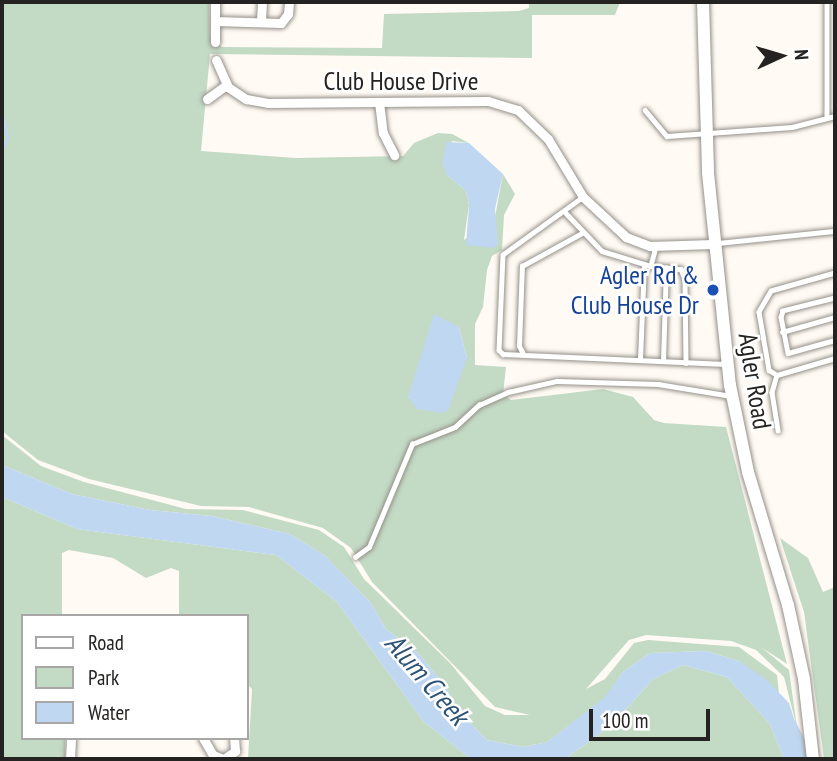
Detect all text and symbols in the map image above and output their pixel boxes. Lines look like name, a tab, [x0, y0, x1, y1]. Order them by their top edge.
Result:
north arrow	[746, 21, 816, 91]
text: N	[790, 49, 814, 60]
street label: Club House Drive	[324, 65, 478, 97]
place label: Agler Rd & Club House Dr	[571, 259, 699, 320]
marker: Agler Rd & Club House Dr	[705, 282, 721, 298]
street label: Agler Road	[732, 331, 778, 431]
legend	[21, 614, 248, 740]
water label: Alum Creek	[378, 626, 476, 732]
text: Road	[88, 629, 124, 656]
text: Park	[88, 664, 119, 691]
scale bar	[592, 694, 713, 738]
text: Water	[88, 699, 130, 726]
text: 100 m	[602, 707, 648, 734]

